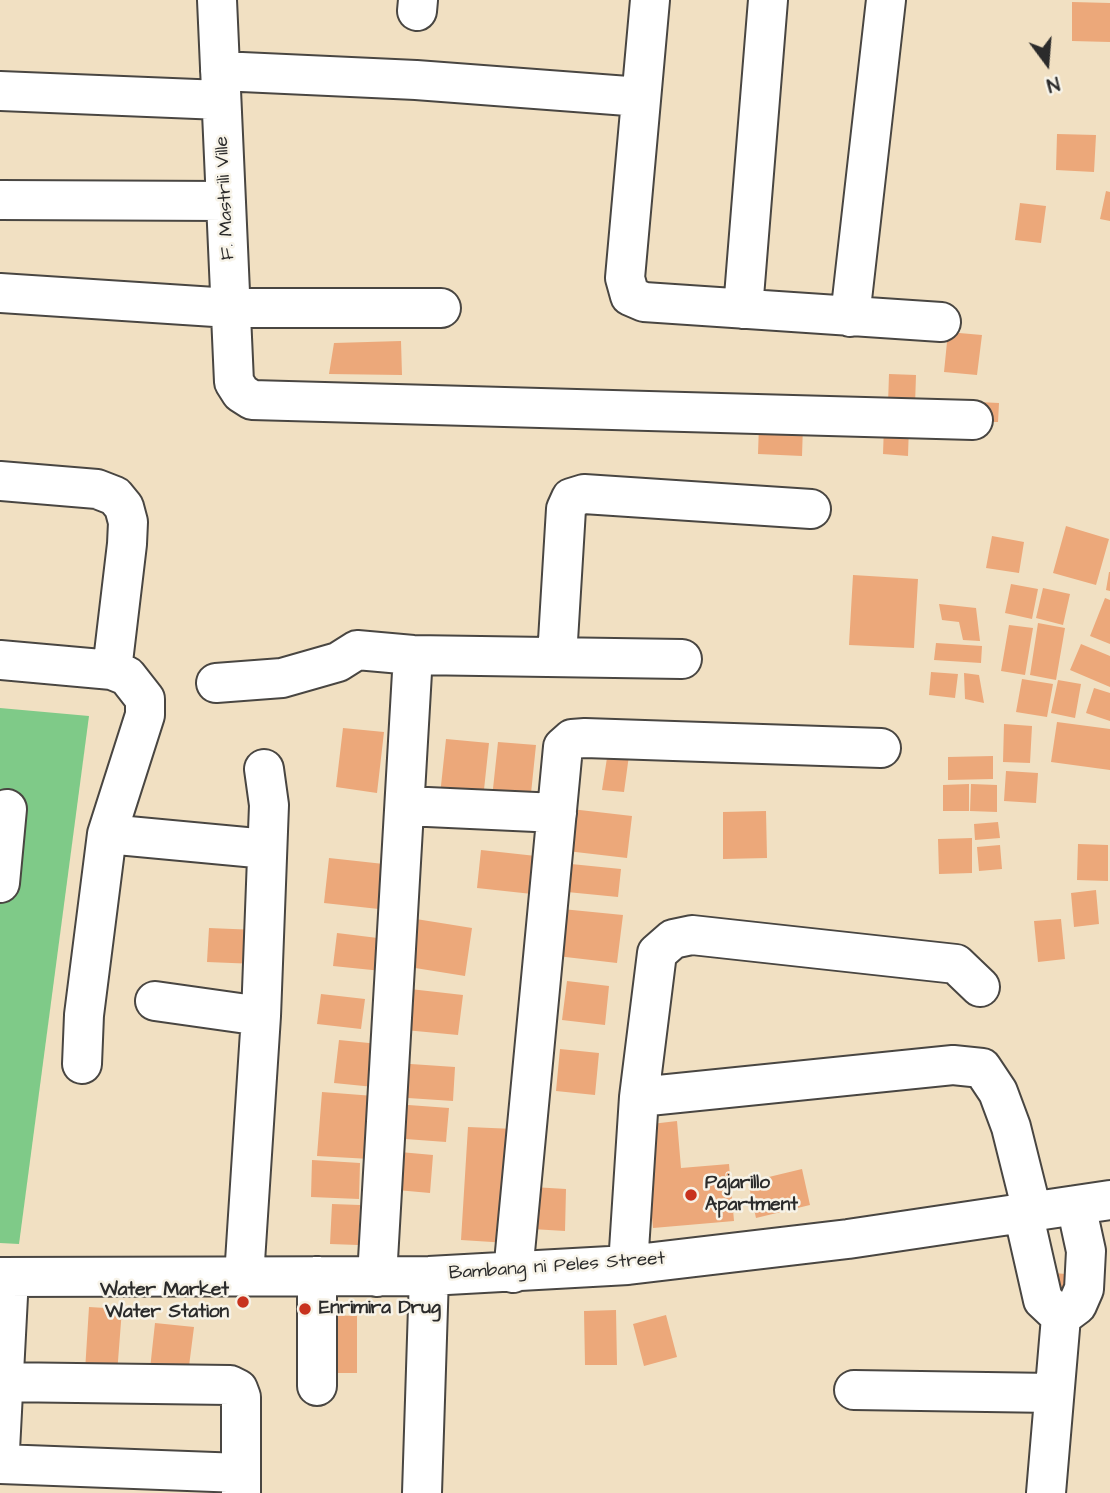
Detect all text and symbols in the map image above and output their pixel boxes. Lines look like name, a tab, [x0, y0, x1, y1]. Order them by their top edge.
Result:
north arrow	[1012, 28, 1082, 98]
text: N	[1043, 69, 1062, 98]
street label: F. Mastrili Ville	[211, 136, 241, 260]
place label: Pajarillo Apartment	[705, 1173, 798, 1217]
marker: Pajarillo Apartment	[683, 1187, 699, 1203]
street label: Bambang ni Peles Street	[448, 1248, 666, 1286]
place label: Water Market Water Station	[100, 1280, 229, 1324]
marker: Water Market Water Station	[235, 1294, 251, 1310]
place label: Enrimira Drug	[319, 1298, 441, 1320]
marker: Enrimira Drug	[297, 1301, 313, 1317]

